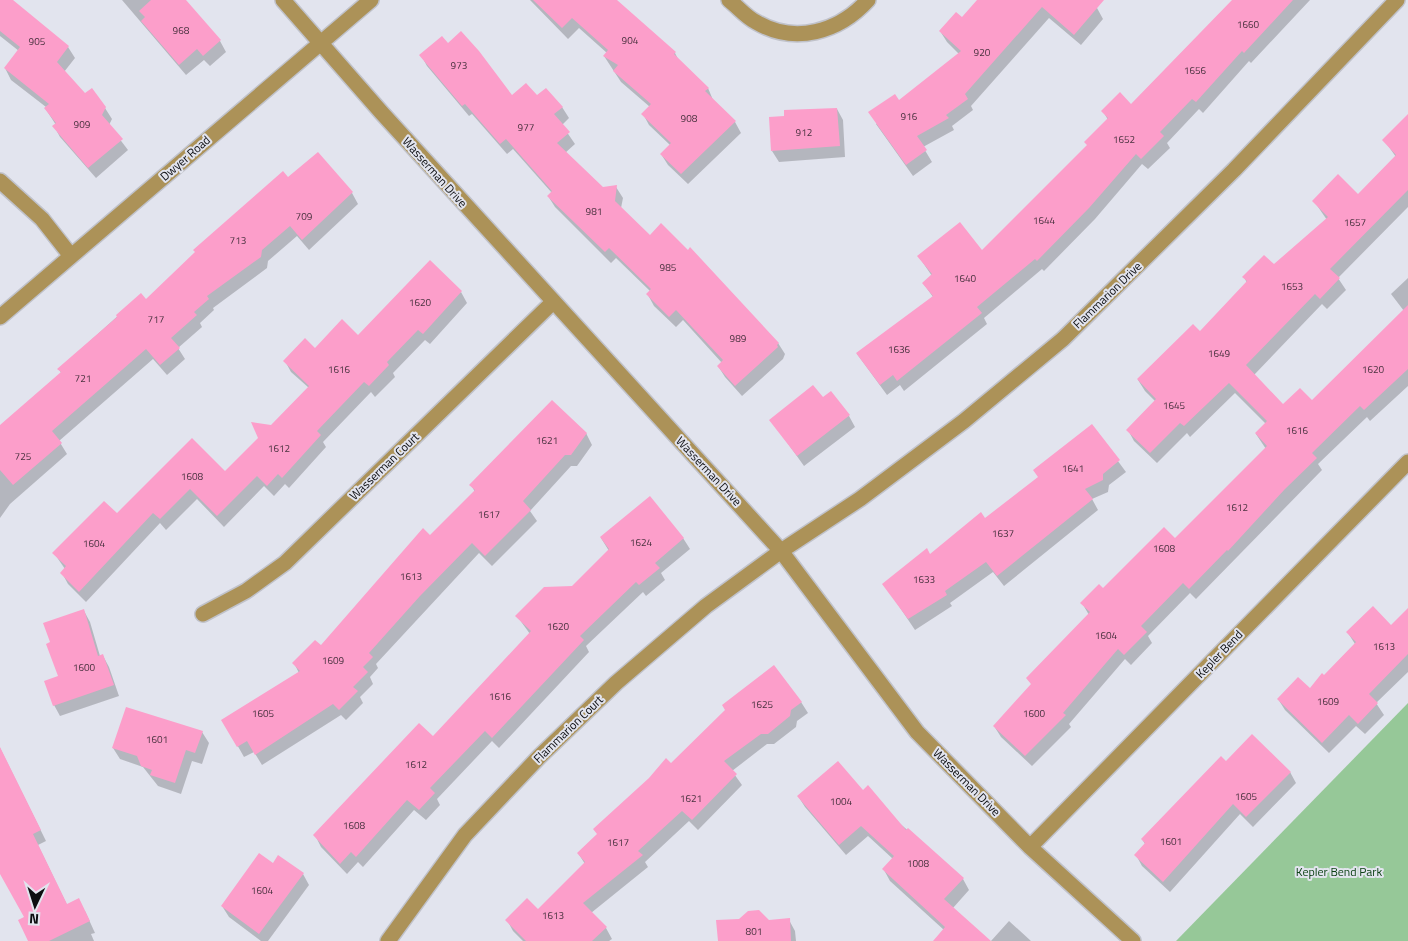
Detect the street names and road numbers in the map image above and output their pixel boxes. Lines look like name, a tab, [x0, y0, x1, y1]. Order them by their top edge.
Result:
street label: Dwyer Road	[156, 131, 214, 185]
street label: Wasserman Drive	[398, 132, 472, 212]
street label: Flammarion Drive	[1068, 257, 1146, 333]
street label: Wasserman Court	[345, 427, 424, 504]
street label: Wasserman Drive	[672, 432, 746, 510]
street label: Kepler Bend	[1191, 625, 1247, 683]
street label: Flammarion Court	[529, 690, 608, 767]
street label: Wasserman Drive	[929, 744, 1005, 820]

